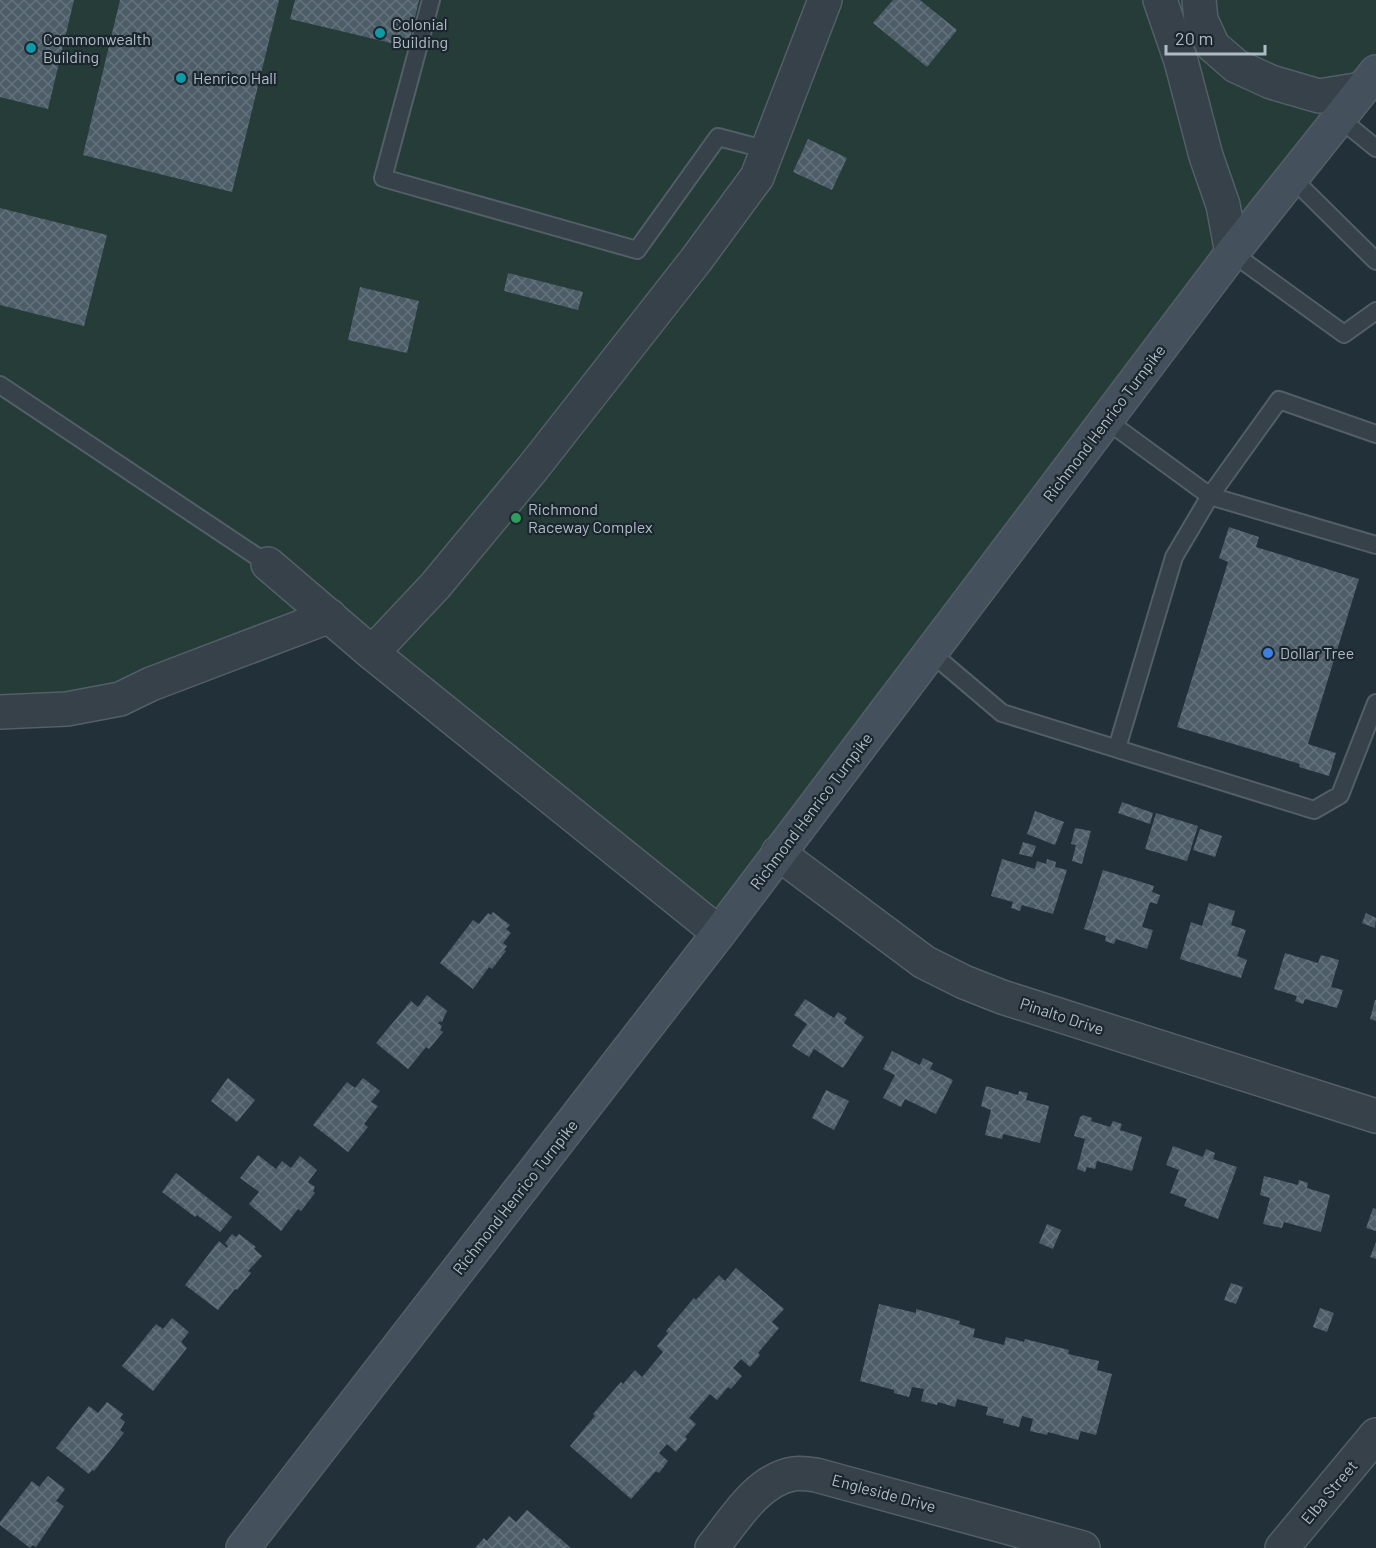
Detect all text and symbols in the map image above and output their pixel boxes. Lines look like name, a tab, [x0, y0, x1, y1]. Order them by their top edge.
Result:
place label: Colonial Building	[392, 14, 448, 51]
scale bar	[1166, 18, 1265, 56]
marker: Colonial Building	[373, 26, 387, 40]
text: 20 m	[1175, 27, 1213, 49]
place label: Commonwealth Building	[43, 29, 151, 66]
marker: Commonwealth Building	[24, 41, 38, 55]
place label: Henrico Hall	[193, 68, 277, 87]
marker: Henrico Hall	[174, 71, 188, 85]
street label: Richmond Henrico Turnpike	[1038, 341, 1169, 505]
place label: Richmond Raceway Complex	[528, 499, 653, 536]
marker: Richmond Raceway Complex	[509, 511, 523, 525]
place label: Dollar Tree	[1280, 643, 1354, 662]
marker: Dollar Tree	[1261, 646, 1275, 660]
street label: Richmond Henrico Turnpike	[745, 729, 876, 893]
street label: Pinalto Drive	[1018, 993, 1107, 1038]
street label: Richmond Henrico Turnpike	[448, 1115, 581, 1278]
street label: Elba Street	[1297, 1456, 1361, 1527]
street label: Engleside Drive	[830, 1470, 938, 1516]

